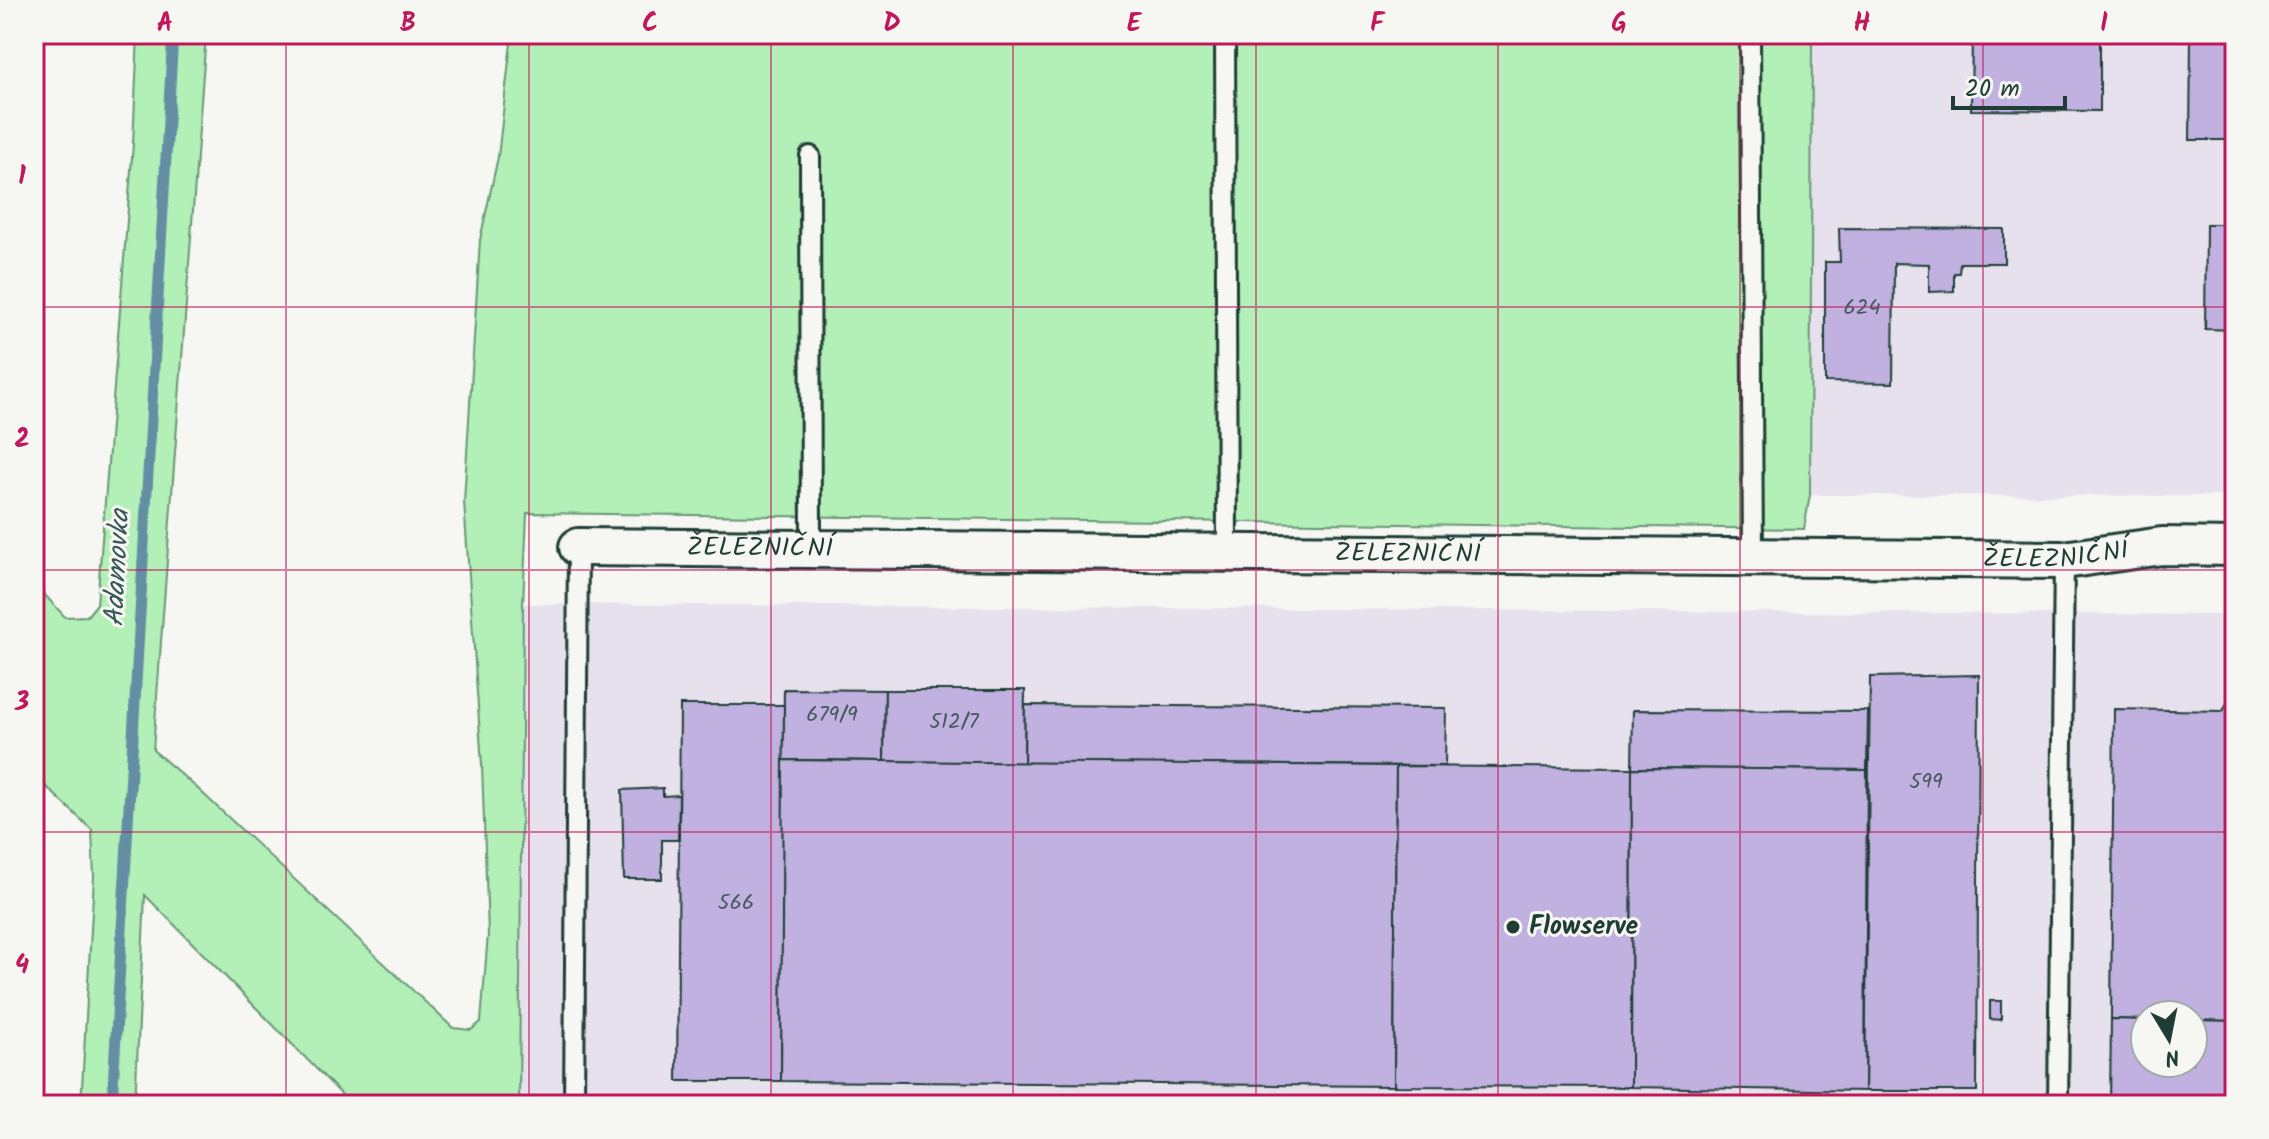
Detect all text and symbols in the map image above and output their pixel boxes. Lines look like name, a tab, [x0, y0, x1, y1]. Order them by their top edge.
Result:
text: A	[157, 3, 173, 45]
text: B	[400, 3, 416, 45]
text: C	[642, 3, 658, 45]
text: D	[883, 3, 901, 45]
text: E	[1127, 3, 1143, 45]
text: F	[1370, 3, 1386, 45]
text: G	[1611, 3, 1627, 45]
text: H	[1854, 3, 1871, 45]
text: I	[2100, 3, 2108, 45]
scale bar	[1953, 60, 2065, 110]
text: 20 m	[1965, 70, 2020, 109]
text: 1	[18, 156, 26, 198]
house number: 624	[1843, 291, 1881, 326]
text: 2	[14, 419, 30, 461]
water label: Adamovka	[92, 506, 144, 628]
street label: ŽELEZNIČNÍ	[687, 527, 837, 570]
street label: ŽELEZNIČNÍ	[1983, 529, 2135, 581]
street label: ŽELEZNIČNÍ	[1335, 533, 1485, 576]
text: 3	[14, 682, 29, 724]
house number: 679/9	[806, 698, 858, 733]
house number: 512/7	[929, 705, 980, 740]
house number: 599	[1909, 765, 1943, 800]
house number: 566	[718, 886, 754, 921]
place label: Flowserve	[1529, 906, 1639, 948]
marker: Flowserve	[1504, 918, 1522, 936]
text: 4	[15, 945, 29, 987]
north arrow	[2129, 999, 2209, 1079]
text: N	[2162, 1038, 2182, 1075]

